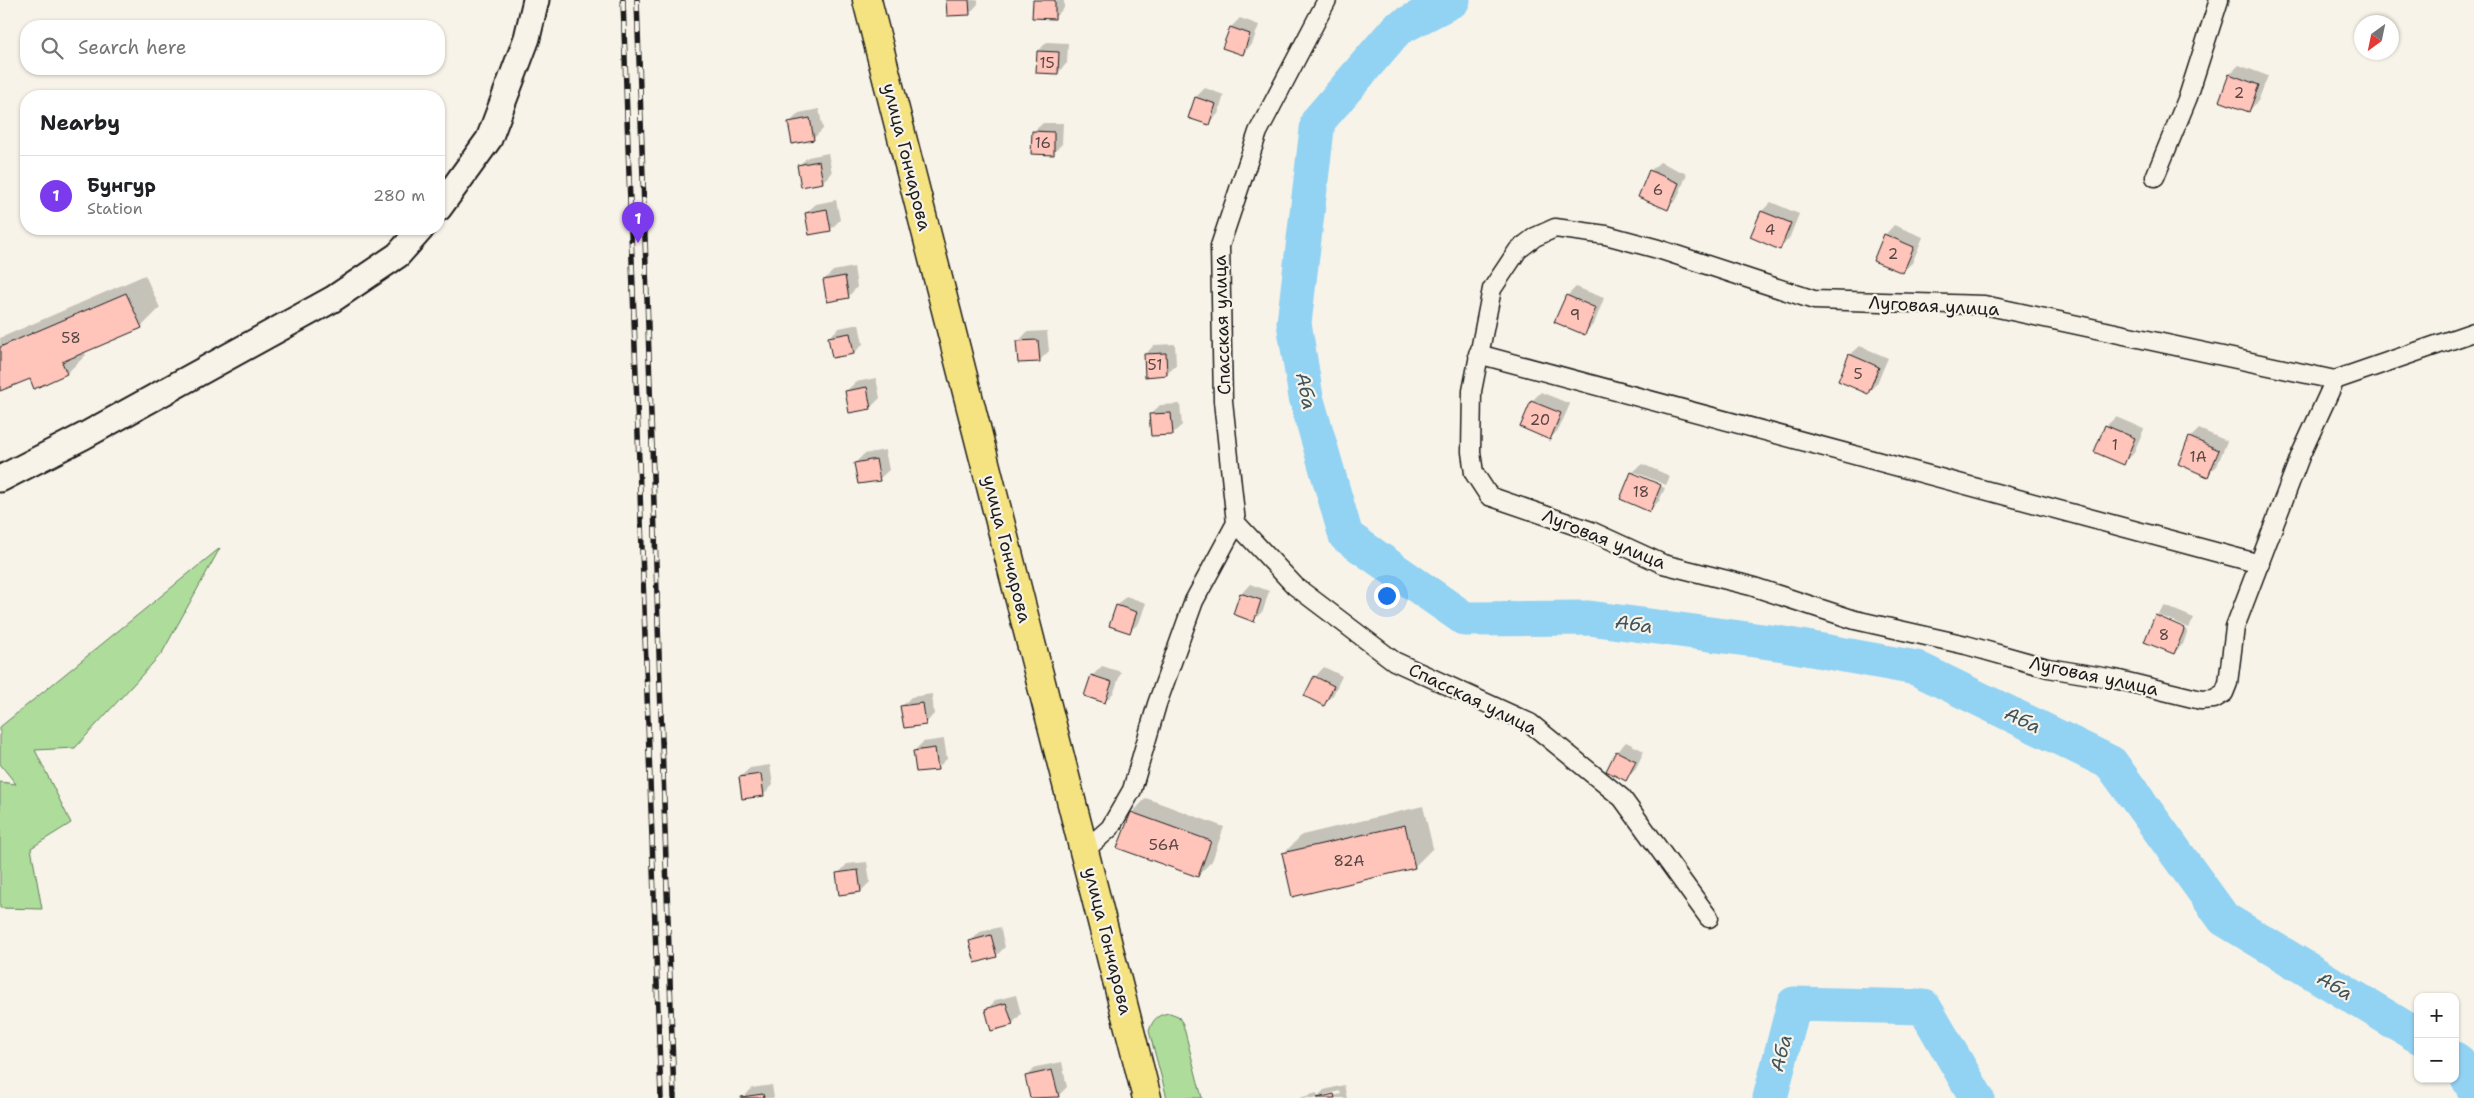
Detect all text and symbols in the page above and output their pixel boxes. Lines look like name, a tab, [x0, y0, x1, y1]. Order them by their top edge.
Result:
north arrow	[2354, 15, 2399, 60]
search box	[20, 20, 445, 75]
icon: search	[38, 34, 66, 62]
text: Search here	[78, 35, 187, 60]
house number: 15	[1039, 53, 1055, 73]
street label: улица Гончарова	[877, 81, 937, 233]
house number: 2	[2234, 83, 2244, 103]
text: Nearby	[40, 109, 120, 137]
house number: 16	[1035, 133, 1051, 153]
text: Бунгур	[87, 173, 156, 198]
house number: 6	[1653, 180, 1663, 200]
text: 1	[52, 185, 60, 206]
text: 280 m	[373, 185, 425, 206]
text: Station	[87, 198, 143, 219]
pin: 1	[622, 202, 654, 243]
house number: 4	[1765, 220, 1775, 240]
house number: 2	[1888, 244, 1898, 264]
street label: Спасская улица	[1208, 255, 1236, 395]
street label: Луговая улица	[1868, 291, 2000, 321]
house number: 9	[1570, 305, 1580, 325]
house number: 58	[61, 328, 81, 348]
house number: 51	[1148, 355, 1162, 375]
house number: 5	[1853, 364, 1863, 384]
water label: Аба	[1290, 370, 1322, 412]
house number: 20	[1530, 410, 1550, 430]
house number: 1	[2112, 435, 2118, 455]
house number: 1А	[2189, 447, 2207, 467]
street label: улица Гончарова	[977, 473, 1037, 625]
house number: 18	[1633, 482, 1649, 502]
street label: Луговая улица	[1539, 503, 1669, 575]
your location	[1374, 583, 1400, 609]
water label: Аба	[1614, 609, 1654, 639]
house number: 8	[2159, 625, 2169, 645]
street label: Луговая улица	[2027, 651, 2161, 701]
street label: Спасская улица	[1405, 657, 1541, 741]
water label: Аба	[2001, 701, 2045, 739]
house number: 56А	[1149, 835, 1179, 855]
house number: 82А	[1334, 851, 1365, 871]
street label: улица Гончарова	[1078, 865, 1138, 1017]
water label: Аба	[2313, 966, 2357, 1006]
map controls	[2414, 993, 2459, 1083]
button: +	[2414, 993, 2459, 1038]
water label: Аба	[1764, 1032, 1798, 1074]
button: −	[2414, 1038, 2459, 1083]

